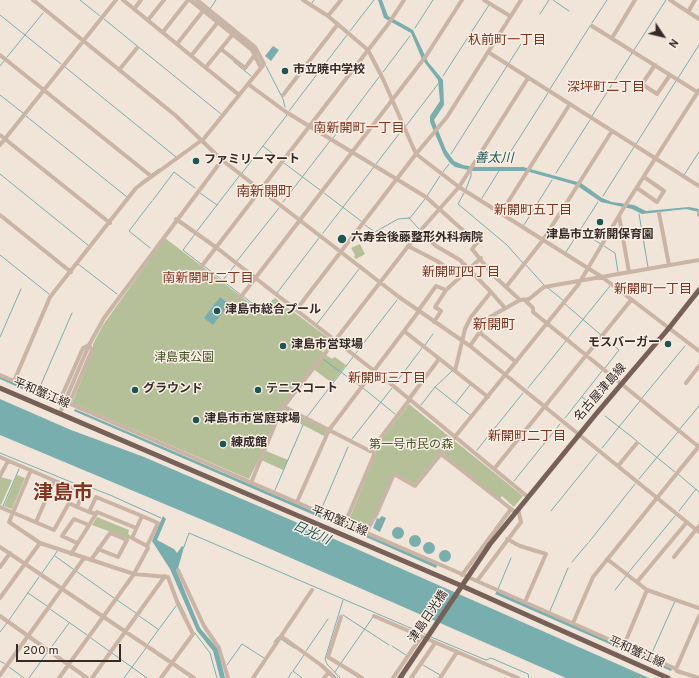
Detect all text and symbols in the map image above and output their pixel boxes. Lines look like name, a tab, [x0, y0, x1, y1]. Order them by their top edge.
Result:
north arrow	[643, 16, 683, 56]
district label: 杁前町一丁目	[468, 33, 546, 49]
text: N	[665, 36, 681, 50]
place label: 市立暁中学校	[293, 64, 365, 78]
marker: 市立暁中学校	[280, 66, 290, 76]
district label: 深坪町二丁目	[567, 80, 645, 96]
district label: 南新開町一丁目	[314, 121, 404, 137]
water label: 善太川	[475, 151, 513, 167]
place label: ファミリーマート	[204, 154, 300, 168]
marker: ファミリーマート	[191, 156, 201, 166]
district label: 南新開町	[236, 185, 292, 201]
district label: 新開町五丁目	[494, 203, 572, 219]
marker: 津島市立新開保育園	[595, 217, 605, 227]
place label: 津島市立新開保育園	[546, 229, 654, 243]
place label: 六寿会後藤整形外科病院	[351, 232, 483, 246]
marker: 六寿会後藤整形外科病院	[336, 233, 348, 245]
district label: 新開町四丁目	[422, 265, 500, 281]
district label: 南新開町二丁目	[163, 271, 253, 287]
district label: 新開町一丁目	[614, 282, 692, 298]
place label: 津島市総合プール	[225, 304, 321, 318]
marker: 津島市総合プール	[212, 306, 222, 316]
district label: 新開町	[473, 318, 515, 334]
place label: モスバーガー	[588, 337, 660, 351]
place label: 津島市営球場	[291, 339, 363, 353]
marker: モスバーガー	[663, 339, 673, 349]
marker: 津島市営球場	[278, 341, 288, 351]
park label: 津島東公園	[154, 352, 214, 366]
street label: 名古屋津島線	[572, 361, 630, 425]
district label: 新開町三丁目	[348, 371, 426, 387]
street label: 平和蟹江線	[11, 376, 71, 412]
place label: グラウンド	[143, 383, 203, 397]
place label: テニスコート	[266, 383, 338, 397]
marker: グラウンド	[130, 385, 140, 395]
marker: テニスコート	[253, 385, 263, 395]
place label: 津島市市営庭球場	[204, 413, 300, 427]
marker: 津島市市営庭球場	[191, 415, 201, 425]
district label: 新開町二丁目	[488, 429, 566, 445]
place label: 練成館	[231, 437, 267, 451]
marker: 練成館	[218, 439, 228, 449]
park label: 第一号市民の森	[369, 439, 453, 453]
district label: 津島市	[33, 483, 93, 507]
street label: 平和蟹江線	[309, 504, 369, 540]
water label: 日光川	[290, 519, 332, 549]
street label: 津島日光橋	[406, 588, 452, 646]
street label: 平和蟹江線	[606, 634, 666, 672]
scale bar	[18, 636, 123, 662]
text: 200 m	[23, 643, 59, 659]

